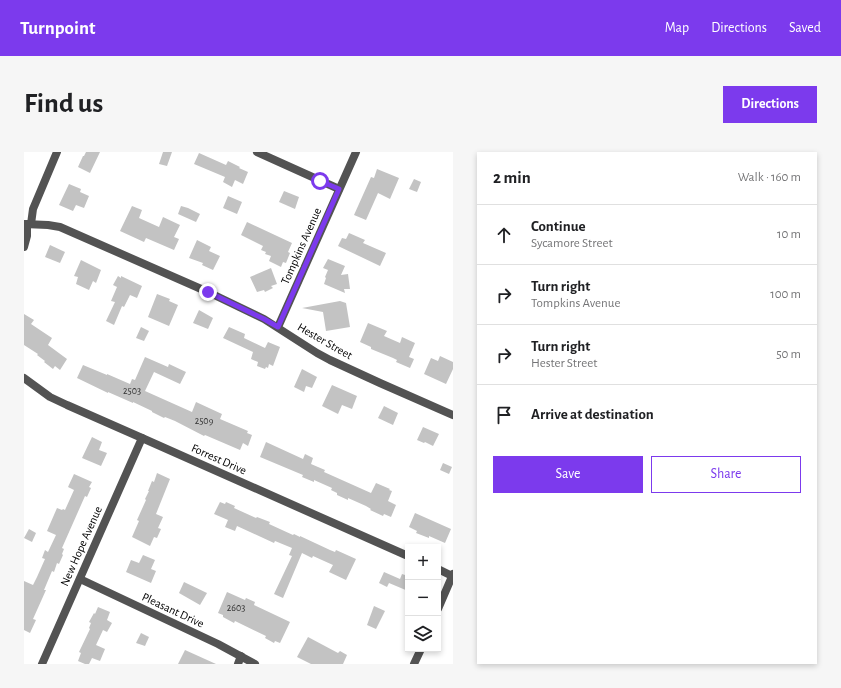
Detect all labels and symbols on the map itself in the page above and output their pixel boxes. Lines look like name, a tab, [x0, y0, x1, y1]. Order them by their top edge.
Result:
route start	[311, 172, 329, 190]
street label: Tompkins Avenue	[279, 206, 323, 286]
route end	[199, 283, 217, 301]
street label: Hester Street	[295, 320, 355, 362]
house number: 2503	[123, 386, 141, 396]
house number: 2509	[195, 416, 214, 426]
street label: Forrest Drive	[190, 442, 248, 476]
street label: New Hope Avenue	[58, 504, 104, 588]
street label: Pleasant Drive	[140, 590, 206, 630]
house number: 2603	[227, 603, 245, 613]

